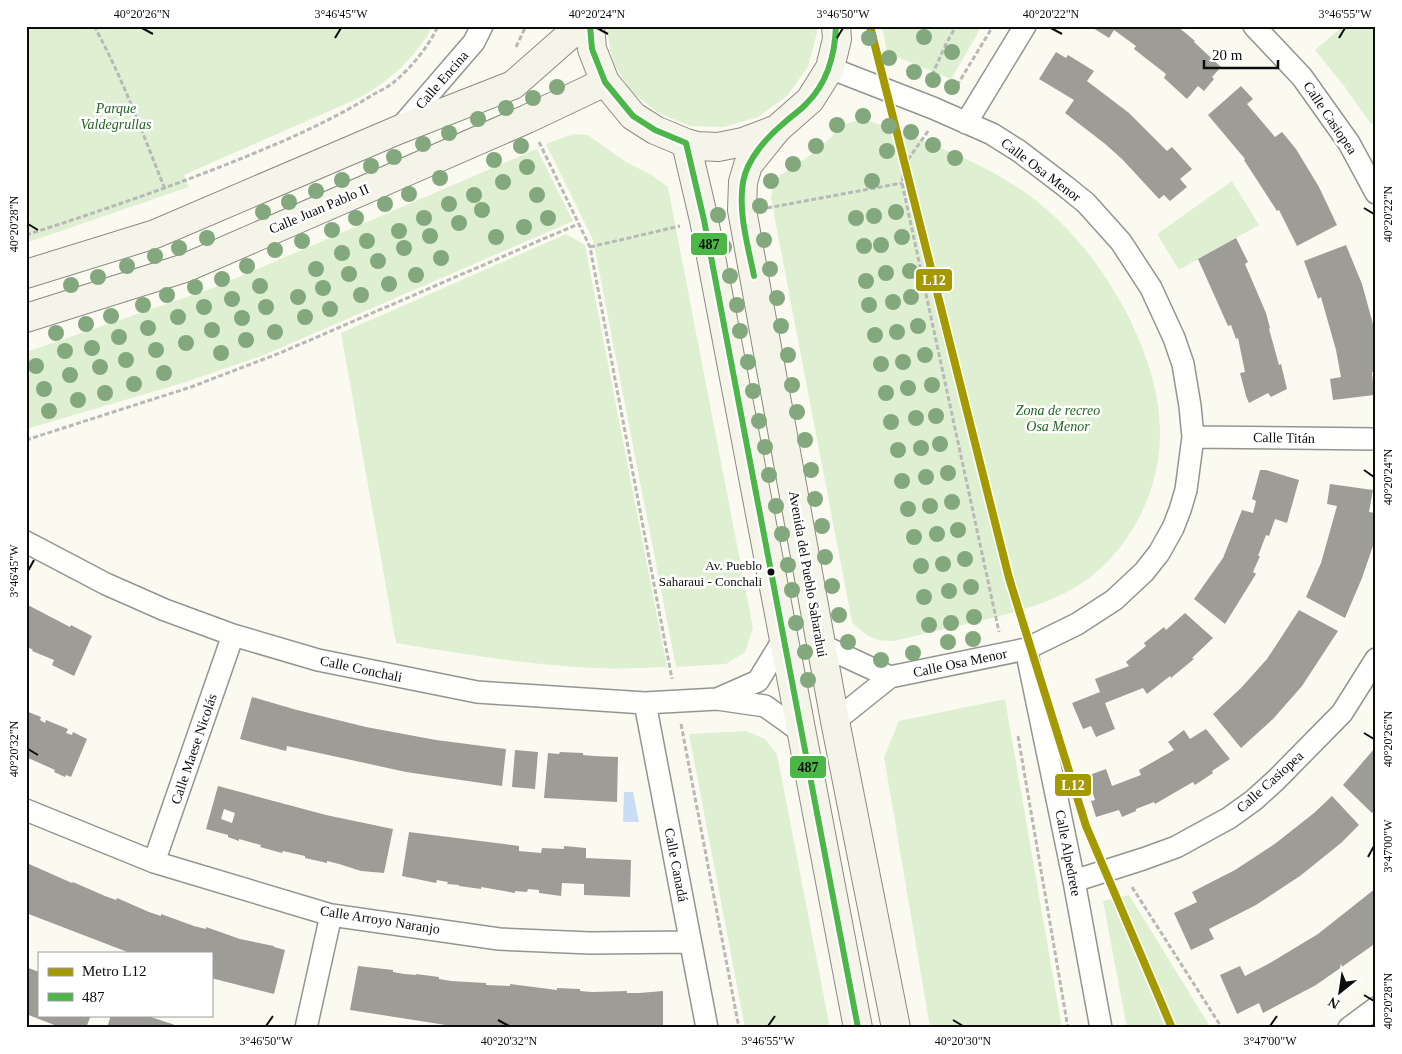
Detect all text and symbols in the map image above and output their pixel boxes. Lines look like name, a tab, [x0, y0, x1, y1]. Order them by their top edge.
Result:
text: 40°20'26"N	[114, 7, 171, 21]
text: 3°46'45"W	[314, 7, 368, 21]
text: 40°20'24"N	[569, 7, 626, 21]
text: 3°46'50"W	[816, 7, 870, 21]
text: 40°20'22"N	[1023, 7, 1080, 21]
text: 3°46'55"W	[1318, 7, 1372, 21]
scale bar	[1204, 38, 1278, 70]
street label: Calle Encina	[413, 47, 472, 112]
text: 20 m	[1212, 47, 1243, 63]
street label: Calle Casiopea	[1300, 79, 1360, 158]
park label: Parque Valdegrullas	[81, 101, 152, 132]
street label: Calle Osa Menor	[998, 135, 1084, 205]
street label: Calle Juan Pablo II	[267, 181, 371, 237]
text: 40°20'22"N	[1381, 185, 1395, 242]
text: 40°20'28"N	[7, 195, 21, 252]
line badge: 487	[690, 232, 728, 256]
text: 487	[699, 237, 720, 252]
line badge: L12	[915, 268, 953, 292]
text: L12	[922, 273, 946, 288]
park label: Zona de recreo Osa Menor	[1016, 403, 1100, 434]
street label: Calle Titán	[1253, 430, 1315, 446]
text: 40°20'24"N	[1381, 448, 1395, 505]
street label: Avenida del Pueblo Saharahui	[786, 490, 830, 659]
text: 3°46'45"W	[7, 544, 21, 598]
place label: Av. Pueblo Saharaui - Conchali	[659, 558, 762, 589]
marker: Av. Pueblo Saharaui - Conchali	[766, 567, 776, 577]
street label: Calle Osa Menor	[912, 646, 1009, 680]
street label: Calle Conchali	[319, 653, 404, 685]
street label: Calle Maese Nicolás	[168, 692, 220, 806]
text: 40°20'26"N	[1381, 710, 1395, 767]
text: 40°20'32"N	[7, 720, 21, 777]
street label: Calle Casiopea	[1234, 748, 1307, 816]
line badge: 487	[789, 755, 827, 779]
text: 487	[798, 760, 819, 775]
line badge: L12	[1054, 773, 1092, 797]
text: L12	[1061, 778, 1085, 793]
street label: Calle Alpedrete	[1052, 809, 1084, 897]
text: 3°47'00"W	[1381, 819, 1395, 873]
street label: Calle Canadá	[661, 827, 691, 904]
street label: Calle Arroyo Naranjo	[319, 903, 441, 937]
legend	[38, 952, 212, 1016]
text: Metro L12	[82, 963, 147, 979]
north arrow	[1314, 966, 1364, 1016]
text: 40°20'28"N	[1381, 972, 1395, 1029]
text: 487	[82, 989, 105, 1005]
text: N	[1326, 994, 1342, 1012]
text: 3°46'50"W	[239, 1034, 293, 1048]
text: 40°20'32"N	[481, 1034, 538, 1048]
text: 3°46'55"W	[741, 1034, 795, 1048]
text: 40°20'30"N	[935, 1034, 992, 1048]
text: 3°47'00"W	[1243, 1034, 1297, 1048]

